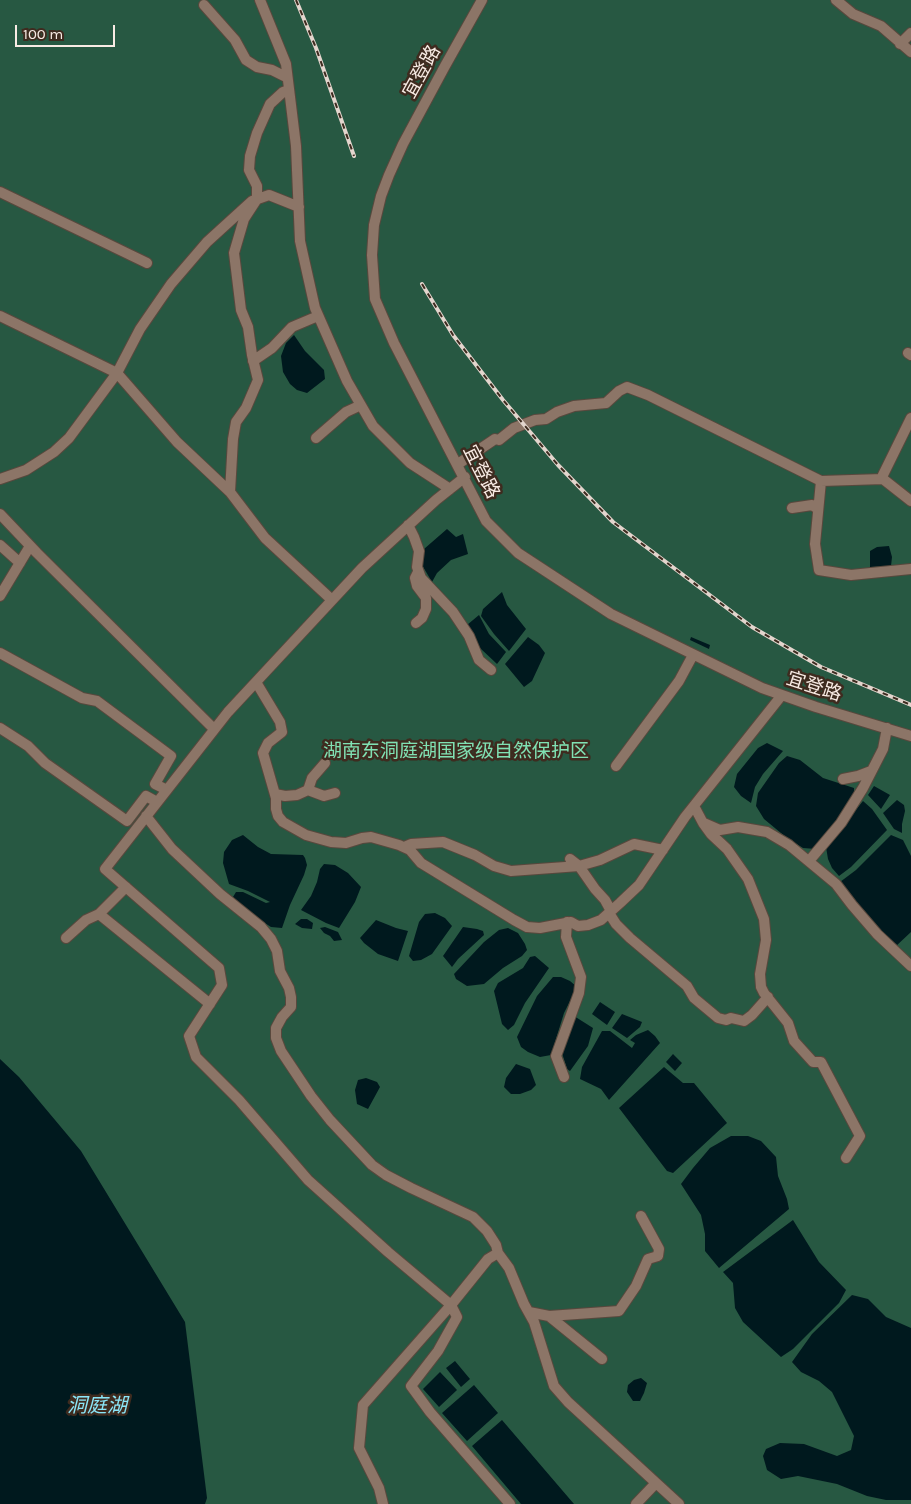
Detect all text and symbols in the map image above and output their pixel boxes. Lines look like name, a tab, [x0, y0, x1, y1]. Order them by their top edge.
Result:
scale bar	[18, 15, 118, 47]
text: 100 m	[23, 25, 63, 43]
street label: 宜登路	[398, 42, 446, 102]
street label: 宜登路	[458, 441, 504, 503]
street label: 宜登路	[783, 667, 845, 707]
park label: 湖南东洞庭湖国家级自然保护区	[323, 741, 589, 763]
water label: 洞庭湖	[67, 1394, 127, 1418]

